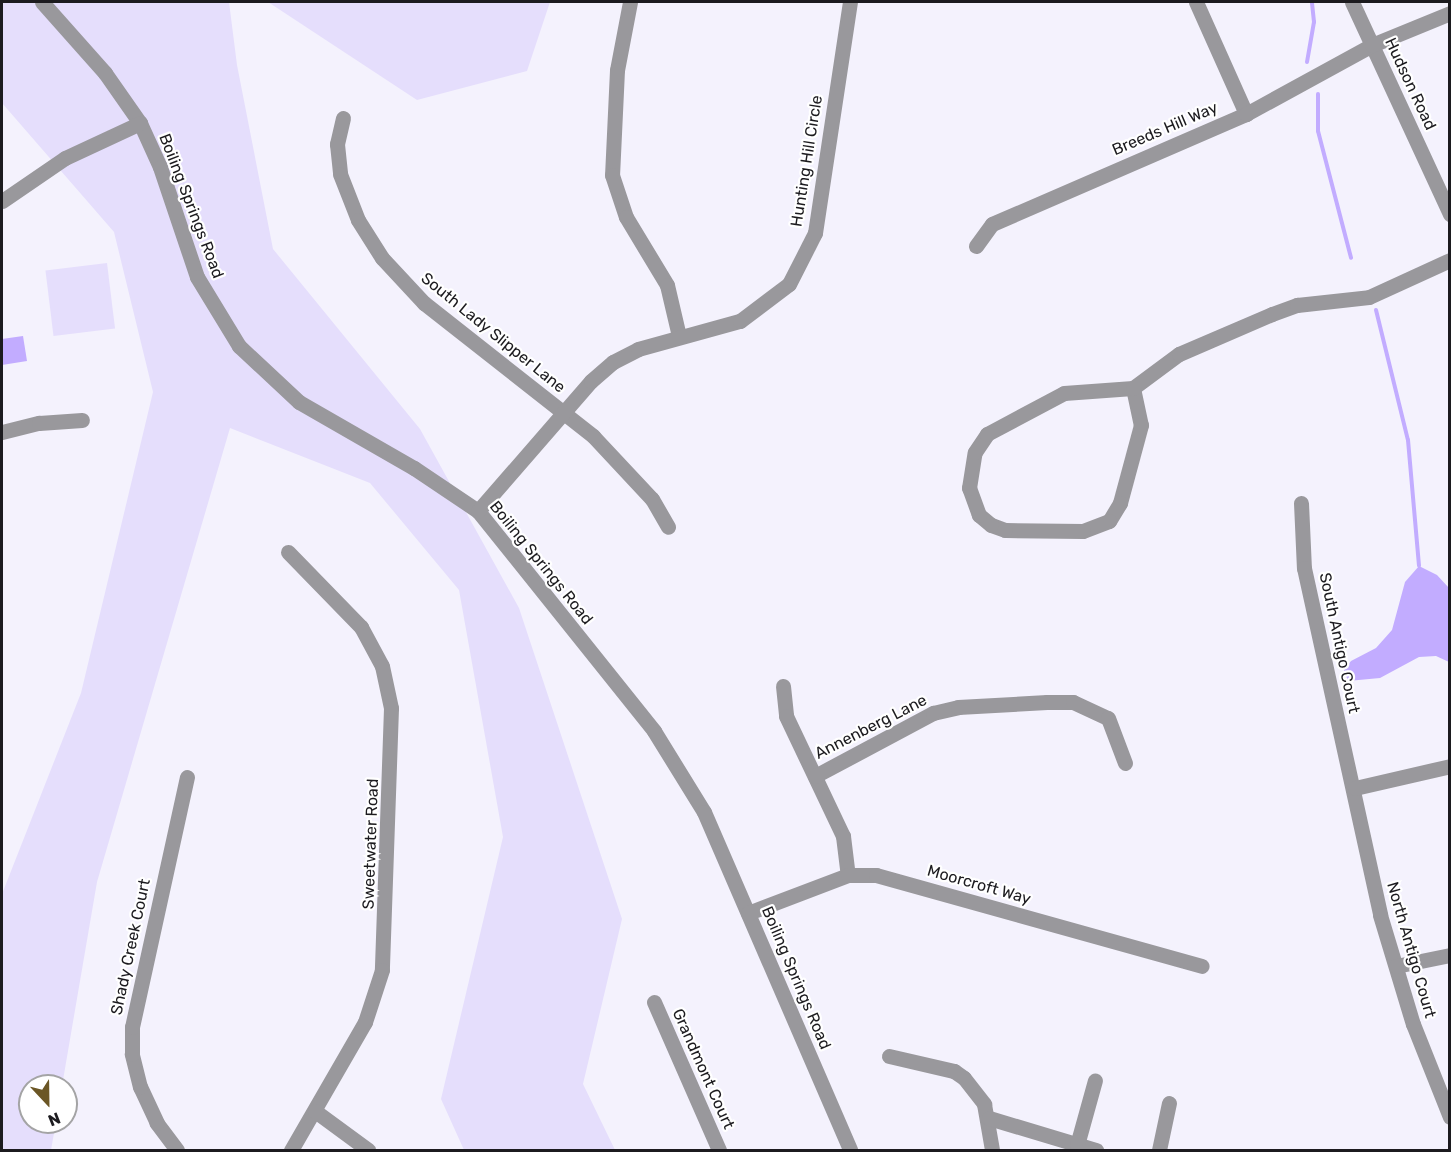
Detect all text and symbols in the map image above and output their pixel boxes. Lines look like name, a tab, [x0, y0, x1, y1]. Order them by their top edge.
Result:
street label: Hudson Road	[1380, 35, 1440, 133]
street label: Hunting Hill Circle	[787, 94, 827, 228]
street label: Breeds Hill Way	[1109, 98, 1221, 160]
street label: Boiling Springs Road	[155, 131, 227, 281]
street label: South Lady Slipper Lane	[417, 269, 569, 397]
street label: Boiling Springs Road	[485, 497, 597, 629]
street label: South Antigo Court	[1315, 571, 1363, 715]
street label: Annenberg Lane	[812, 690, 930, 764]
street label: Sweetwater Road	[359, 778, 383, 910]
street label: Moorcroft Way	[925, 861, 1033, 909]
street label: Shady Creek Court	[107, 877, 155, 1017]
street label: North Antigo Court	[1382, 879, 1440, 1021]
street label: Boiling Springs Road	[757, 904, 835, 1052]
street label: Grandmont Court	[668, 1006, 738, 1132]
north arrow	[18, 1074, 78, 1134]
text: N	[45, 1108, 63, 1130]

